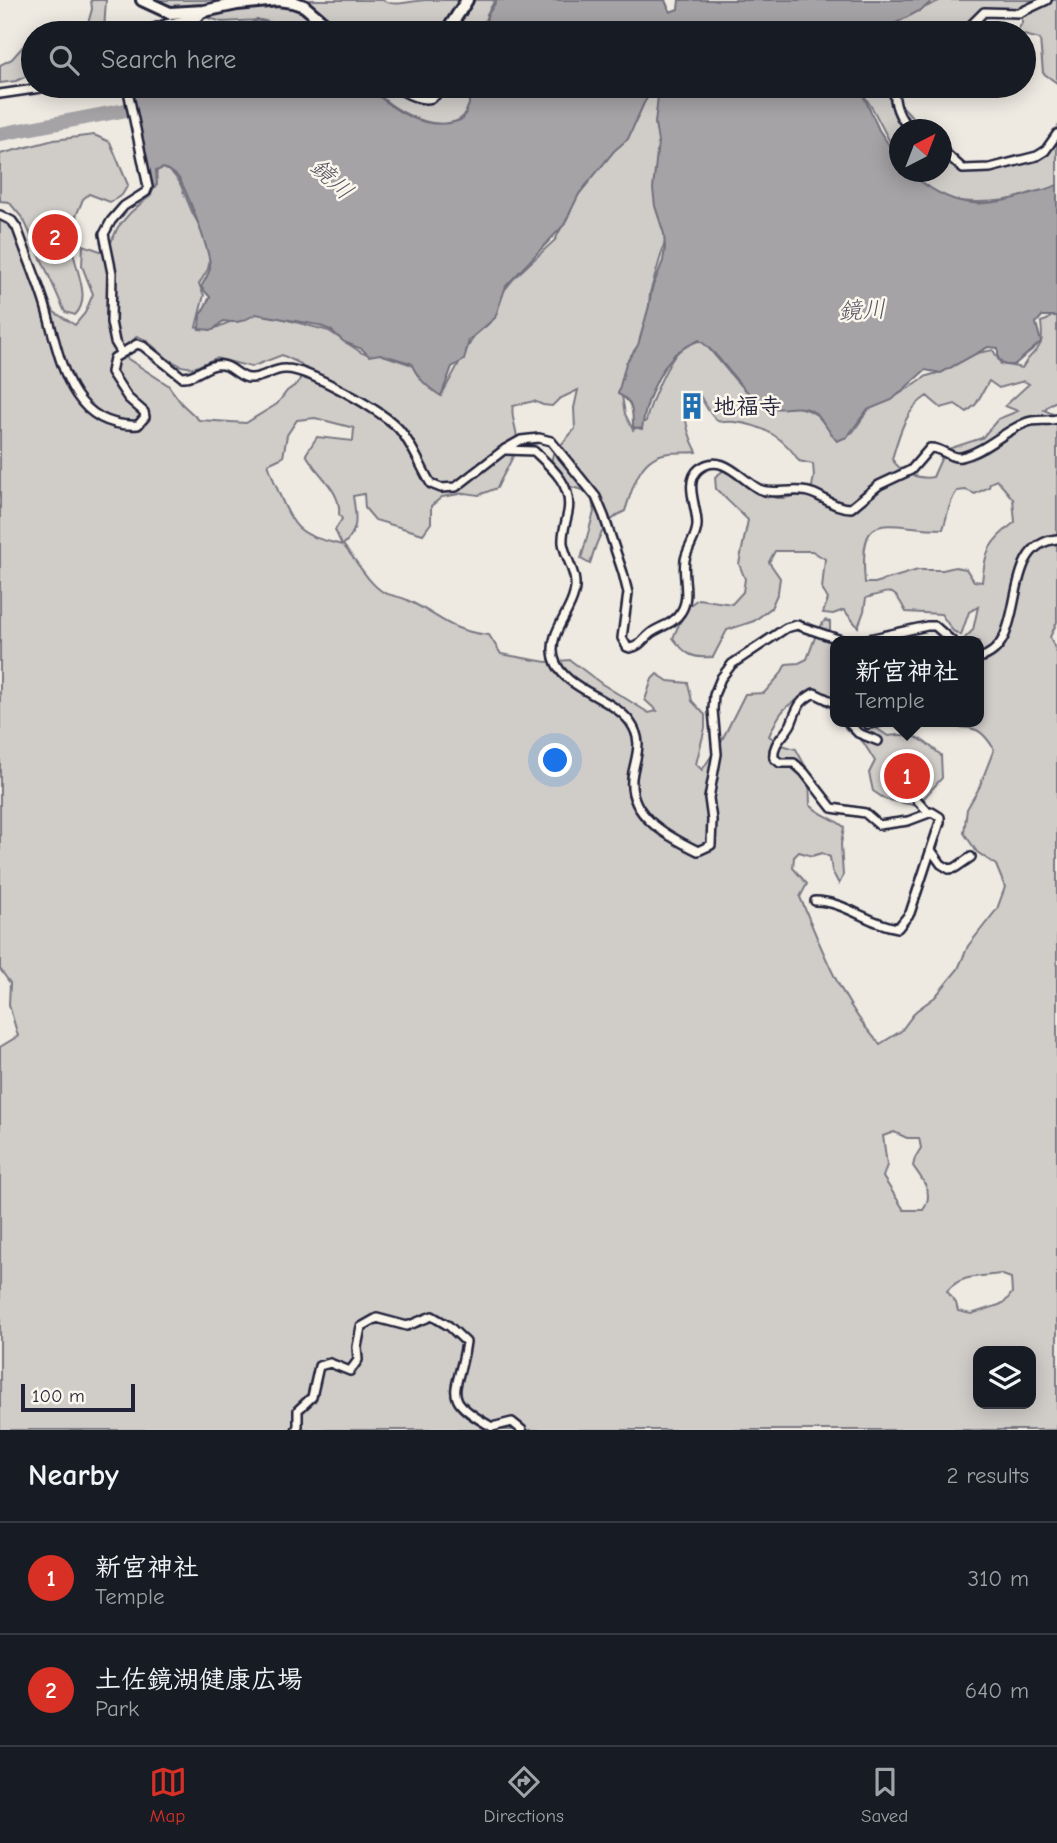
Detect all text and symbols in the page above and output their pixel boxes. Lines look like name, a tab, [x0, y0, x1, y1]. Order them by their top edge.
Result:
search box	[21, 21, 1036, 98]
icon: search	[45, 41, 83, 79]
text: Search here	[101, 45, 236, 75]
north arrow	[889, 119, 952, 182]
water label: 鏡川	[305, 152, 359, 206]
pin: 2	[32, 211, 78, 263]
water label: 鏡川	[837, 295, 887, 325]
building icon: 地福寺	[677, 391, 707, 421]
place label: 地福寺	[713, 393, 782, 420]
popup	[830, 636, 984, 727]
text: 新宮神社	[855, 657, 959, 687]
text: Temple	[855, 687, 924, 714]
your location	[538, 743, 572, 777]
pin: 1	[884, 750, 930, 802]
map controls	[973, 1346, 1036, 1409]
button: layers	[973, 1346, 1036, 1409]
scale bar	[21, 1381, 135, 1413]
text: 100 m	[32, 1385, 85, 1407]
text: Nearby	[28, 1458, 119, 1493]
text: 2 results	[947, 1462, 1029, 1489]
text: 新宮神社	[95, 1553, 199, 1583]
text: 1	[46, 1565, 56, 1592]
text: 310 m	[968, 1565, 1029, 1592]
text: Temple	[95, 1583, 164, 1610]
text: 土佐鏡湖健康広場	[95, 1665, 303, 1695]
text: 2	[45, 1677, 57, 1704]
text: 640 m	[965, 1677, 1029, 1704]
text: Park	[95, 1695, 139, 1722]
tab: Map	[149, 1763, 187, 1827]
tab: Directions	[484, 1763, 564, 1827]
tab: Saved	[861, 1763, 908, 1827]

